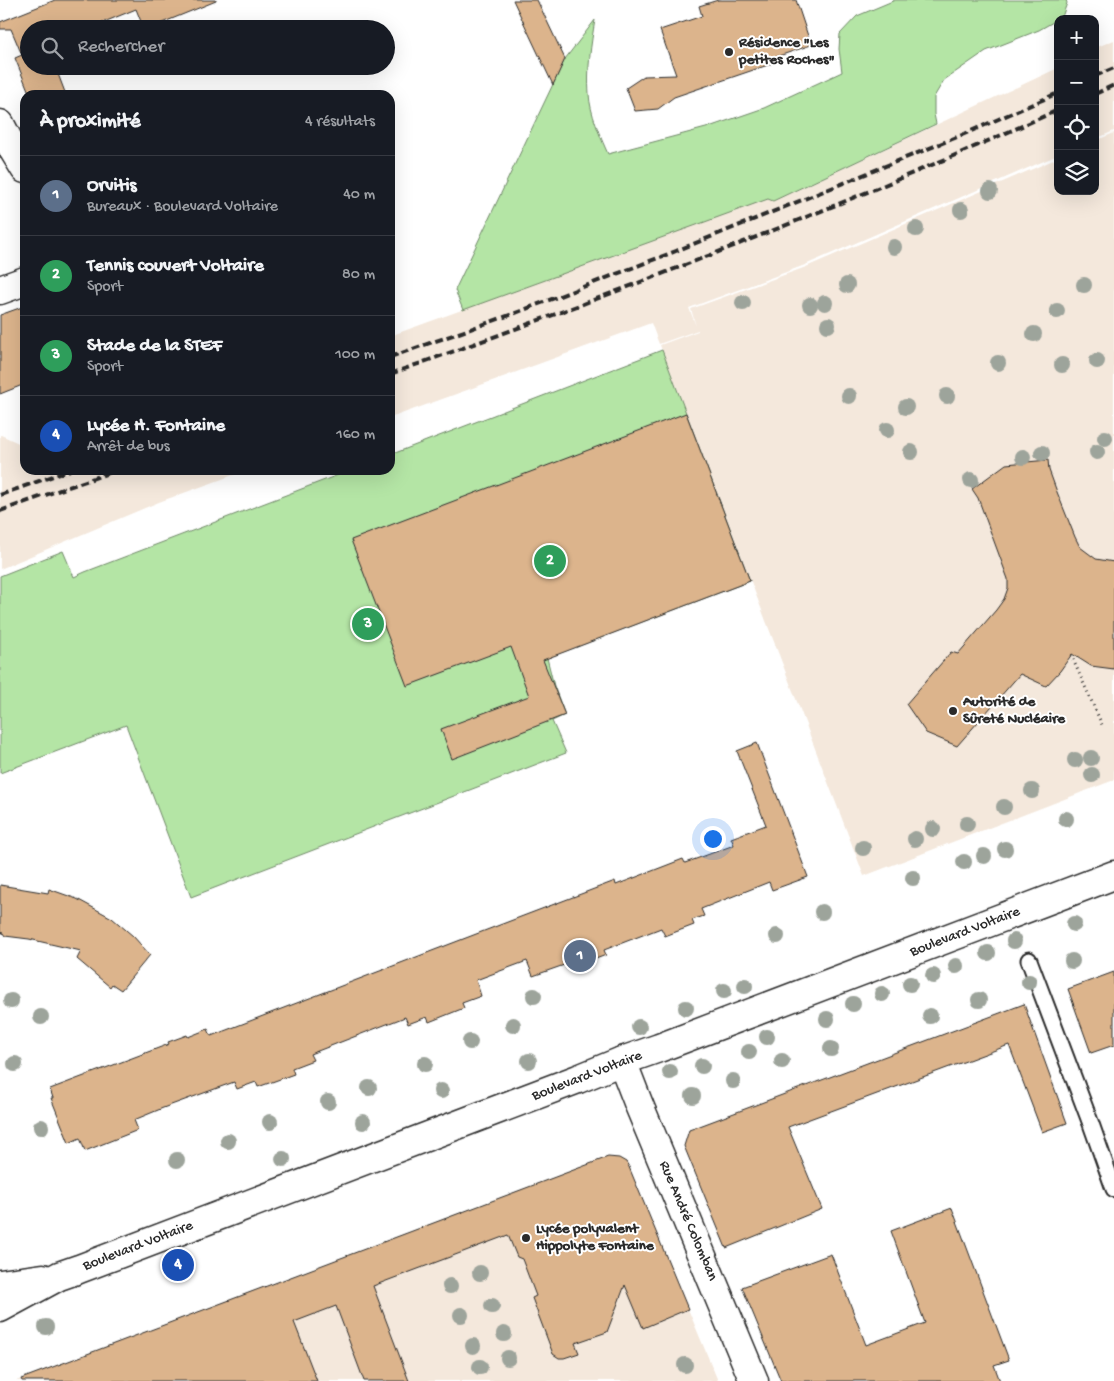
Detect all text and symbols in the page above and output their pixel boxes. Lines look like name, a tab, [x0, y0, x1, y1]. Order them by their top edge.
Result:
map controls	[1054, 15, 1099, 195]
button: +	[1054, 15, 1099, 60]
search box	[20, 20, 395, 75]
icon: search	[38, 34, 66, 62]
place label: Résidence "Les petites Roches"	[738, 34, 835, 69]
text: Rechercher	[78, 36, 164, 59]
marker: Résidence "Les petites Roches"	[723, 46, 735, 58]
button: −	[1054, 60, 1099, 105]
button: locate	[1054, 105, 1099, 150]
text: À proximité	[40, 110, 141, 135]
text: 4 résultats	[305, 113, 375, 132]
button: layers	[1054, 150, 1099, 195]
text: Orvitis	[87, 175, 137, 198]
text: 1	[53, 186, 59, 205]
text: 40 m	[343, 186, 375, 205]
text: Bureaux · Boulevard Voltaire	[87, 198, 278, 217]
text: Tennis couvert Voltaire	[87, 255, 264, 278]
text: 2	[52, 266, 60, 285]
text: 80 m	[342, 266, 375, 285]
text: Sport	[87, 278, 123, 297]
text: Stade de la STEF	[87, 335, 222, 358]
text: 3	[52, 346, 60, 365]
text: 100 m	[335, 346, 375, 365]
text: Sport	[87, 358, 123, 377]
text: Lycée H. Fontaine	[87, 415, 225, 438]
text: 4	[52, 426, 60, 445]
text: 160 m	[336, 426, 375, 445]
text: Arrêt de bus	[87, 438, 170, 457]
pin: 2	[534, 542, 566, 580]
pin: 3	[352, 605, 384, 643]
place label: Autorité de Sûreté Nucléaire	[962, 693, 1066, 728]
marker: Autorité de Sûreté Nucléaire	[947, 705, 959, 717]
your location	[700, 826, 726, 852]
street label: Boulevard Voltaire	[907, 903, 1023, 962]
pin: 1	[564, 937, 596, 975]
street label: Boulevard Voltaire	[529, 1047, 645, 1106]
street label: Rue André Colomban	[655, 1158, 721, 1284]
street label: Boulevard Voltaire	[80, 1217, 196, 1276]
place label: Lycée polyvalent Hippolyte Fontaine	[536, 1220, 655, 1255]
marker: Lycée polyvalent Hippolyte Fontaine	[520, 1232, 532, 1244]
pin: 4	[162, 1246, 194, 1284]

